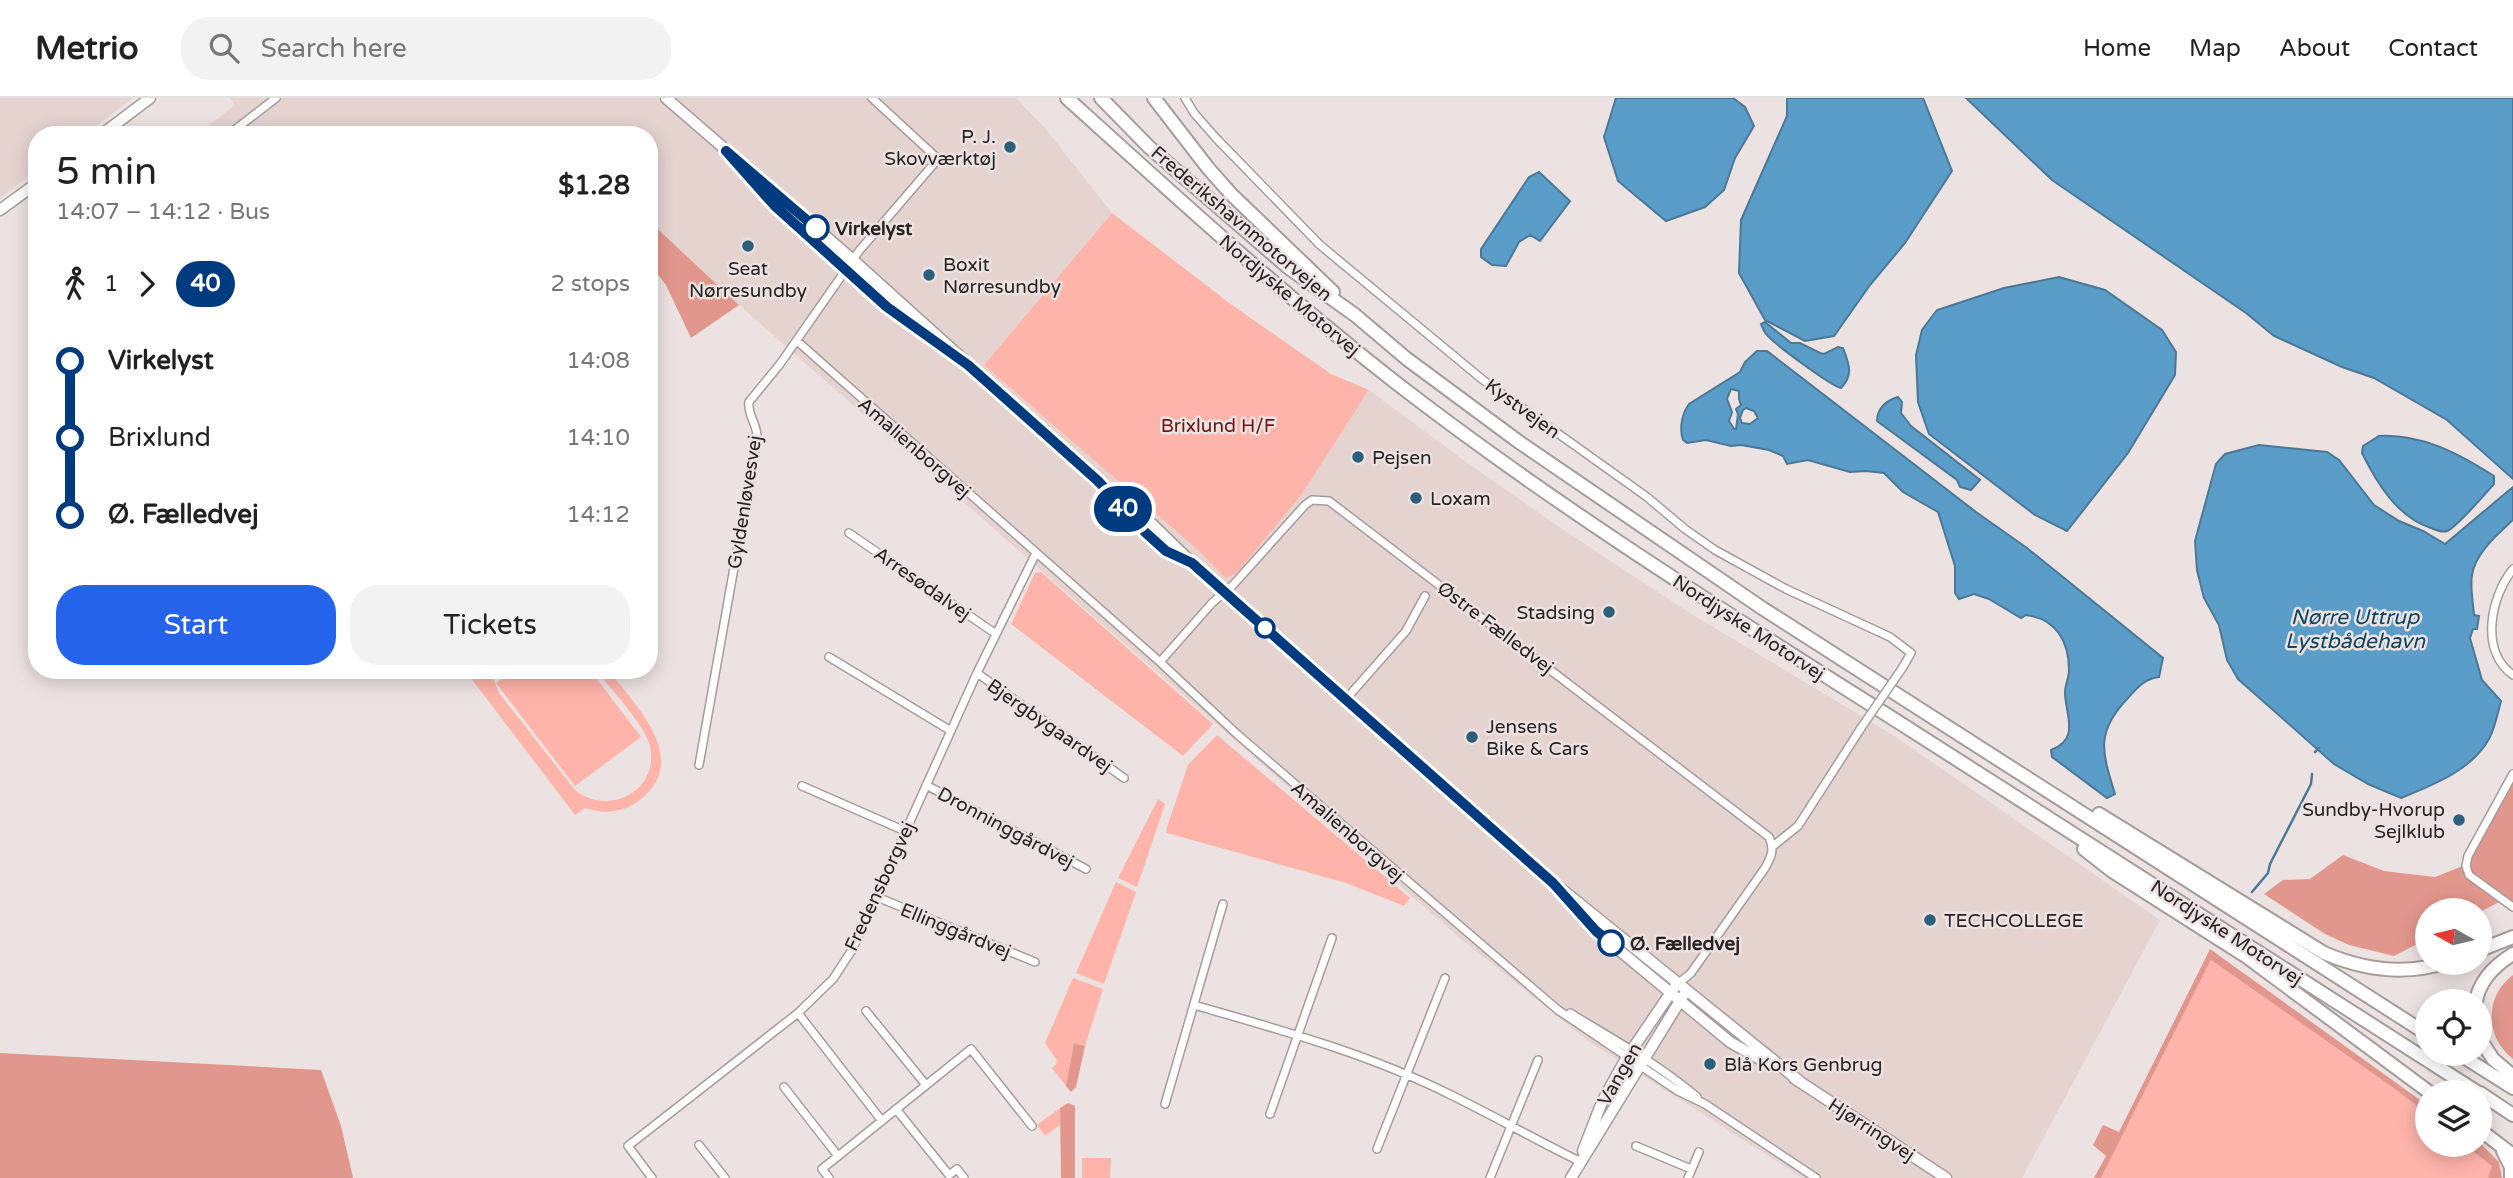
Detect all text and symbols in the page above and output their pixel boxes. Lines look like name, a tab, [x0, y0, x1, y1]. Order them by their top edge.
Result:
search box	[181, 17, 671, 80]
text: Metrio	[35, 29, 139, 68]
icon: search	[205, 29, 243, 67]
text: Search here	[261, 33, 407, 64]
text: Home	[2083, 34, 2151, 63]
text: Map	[2189, 34, 2241, 63]
text: About	[2279, 34, 2350, 63]
text: Contact	[2388, 34, 2478, 63]
place label: P. J. Skovværktøj	[884, 126, 996, 170]
marker: P. J. Skovværktøj	[1002, 139, 1018, 155]
street label: Frederikshavnmotorvejen	[1146, 142, 1336, 306]
text: 5 min	[56, 149, 157, 195]
text: $1.28	[558, 170, 630, 201]
text: 14:07 – 14:12 · Bus	[56, 198, 270, 226]
marker: Virkelyst	[803, 215, 829, 241]
place label: Virkelyst	[835, 218, 913, 241]
street label: Nordjyske Motorvej	[1215, 231, 1364, 361]
marker: Seat Nørresundby	[740, 238, 756, 254]
place label: Boxit Nørresundby	[943, 254, 1061, 298]
place label: Seat Nørresundby	[689, 258, 807, 302]
icon: walk	[56, 265, 94, 303]
icon: forward	[128, 265, 166, 303]
marker: Boxit Nørresundby	[921, 267, 937, 283]
text: 40	[190, 269, 221, 298]
text: 1	[104, 270, 118, 298]
text: 2 stops	[550, 270, 630, 298]
text: Virkelyst	[108, 345, 214, 376]
text: 14:08	[566, 347, 630, 375]
street label: Kystvejen	[1481, 374, 1564, 443]
street label: Amalienborgvej	[854, 393, 975, 503]
park label: Brixlund H/F	[1161, 415, 1275, 437]
text: Brixlund	[108, 422, 211, 453]
text: 14:10	[566, 424, 630, 452]
street label: Gyldenløvesvej	[724, 434, 766, 571]
place label: Pejsen	[1372, 447, 1432, 469]
marker: Pejsen	[1350, 449, 1366, 465]
line badge: 40	[1092, 486, 1154, 532]
place label: Loxam	[1430, 488, 1491, 510]
marker: Loxam	[1408, 490, 1424, 506]
text: 40	[1108, 494, 1138, 523]
text: Ø. Fælledvej	[108, 499, 259, 530]
text: 14:12	[566, 501, 630, 529]
street label: Arresødalvej	[870, 542, 975, 625]
street label: Nordjyske Motorvej	[1668, 571, 1828, 685]
street label: Østre Fælledvej	[1433, 577, 1558, 679]
button: Start	[56, 585, 336, 665]
button: Tickets	[350, 585, 630, 665]
place label: Stadsing	[1516, 602, 1595, 624]
marker: Stadsing	[1601, 604, 1617, 620]
water label: Nørre Uttrup Lystbådehavn	[2285, 605, 2426, 654]
unlabelled marker	[1255, 618, 1275, 638]
street label: Bjergbygaardvej	[983, 675, 1116, 777]
place label: Jensens Bike & Cars	[1486, 716, 1589, 760]
marker: Jensens Bike & Cars	[1464, 729, 1480, 745]
street label: Amalienborgvej	[1287, 777, 1408, 887]
street label: Dronninggårdvej	[934, 783, 1077, 873]
place label: Sundby-Hvorup Sejlklub	[2302, 799, 2445, 843]
marker: Sundby-Hvorup Sejlklub	[2451, 812, 2467, 828]
street label: Fredensborgvej	[840, 818, 920, 955]
street label: Nordjyske Motorvej	[2146, 876, 2306, 990]
north arrow	[2415, 898, 2492, 975]
map controls	[2415, 898, 2492, 1157]
street label: Ellinggårdvej	[897, 899, 1014, 963]
place label: TECHCOLLEGE	[1944, 910, 2084, 932]
marker: TECHCOLLEGE	[1922, 912, 1938, 928]
marker: Ø. Fælledvej	[1598, 930, 1624, 956]
place label: Ø. Fælledvej	[1630, 933, 1740, 956]
button: locate	[2415, 989, 2492, 1066]
street label: Vangen	[1593, 1039, 1647, 1110]
place label: Blå Kors Genbrug	[1724, 1054, 1883, 1076]
marker: Blå Kors Genbrug	[1702, 1056, 1718, 1072]
button: layers	[2415, 1080, 2492, 1157]
street label: Hjørringvej	[1824, 1094, 1919, 1166]

